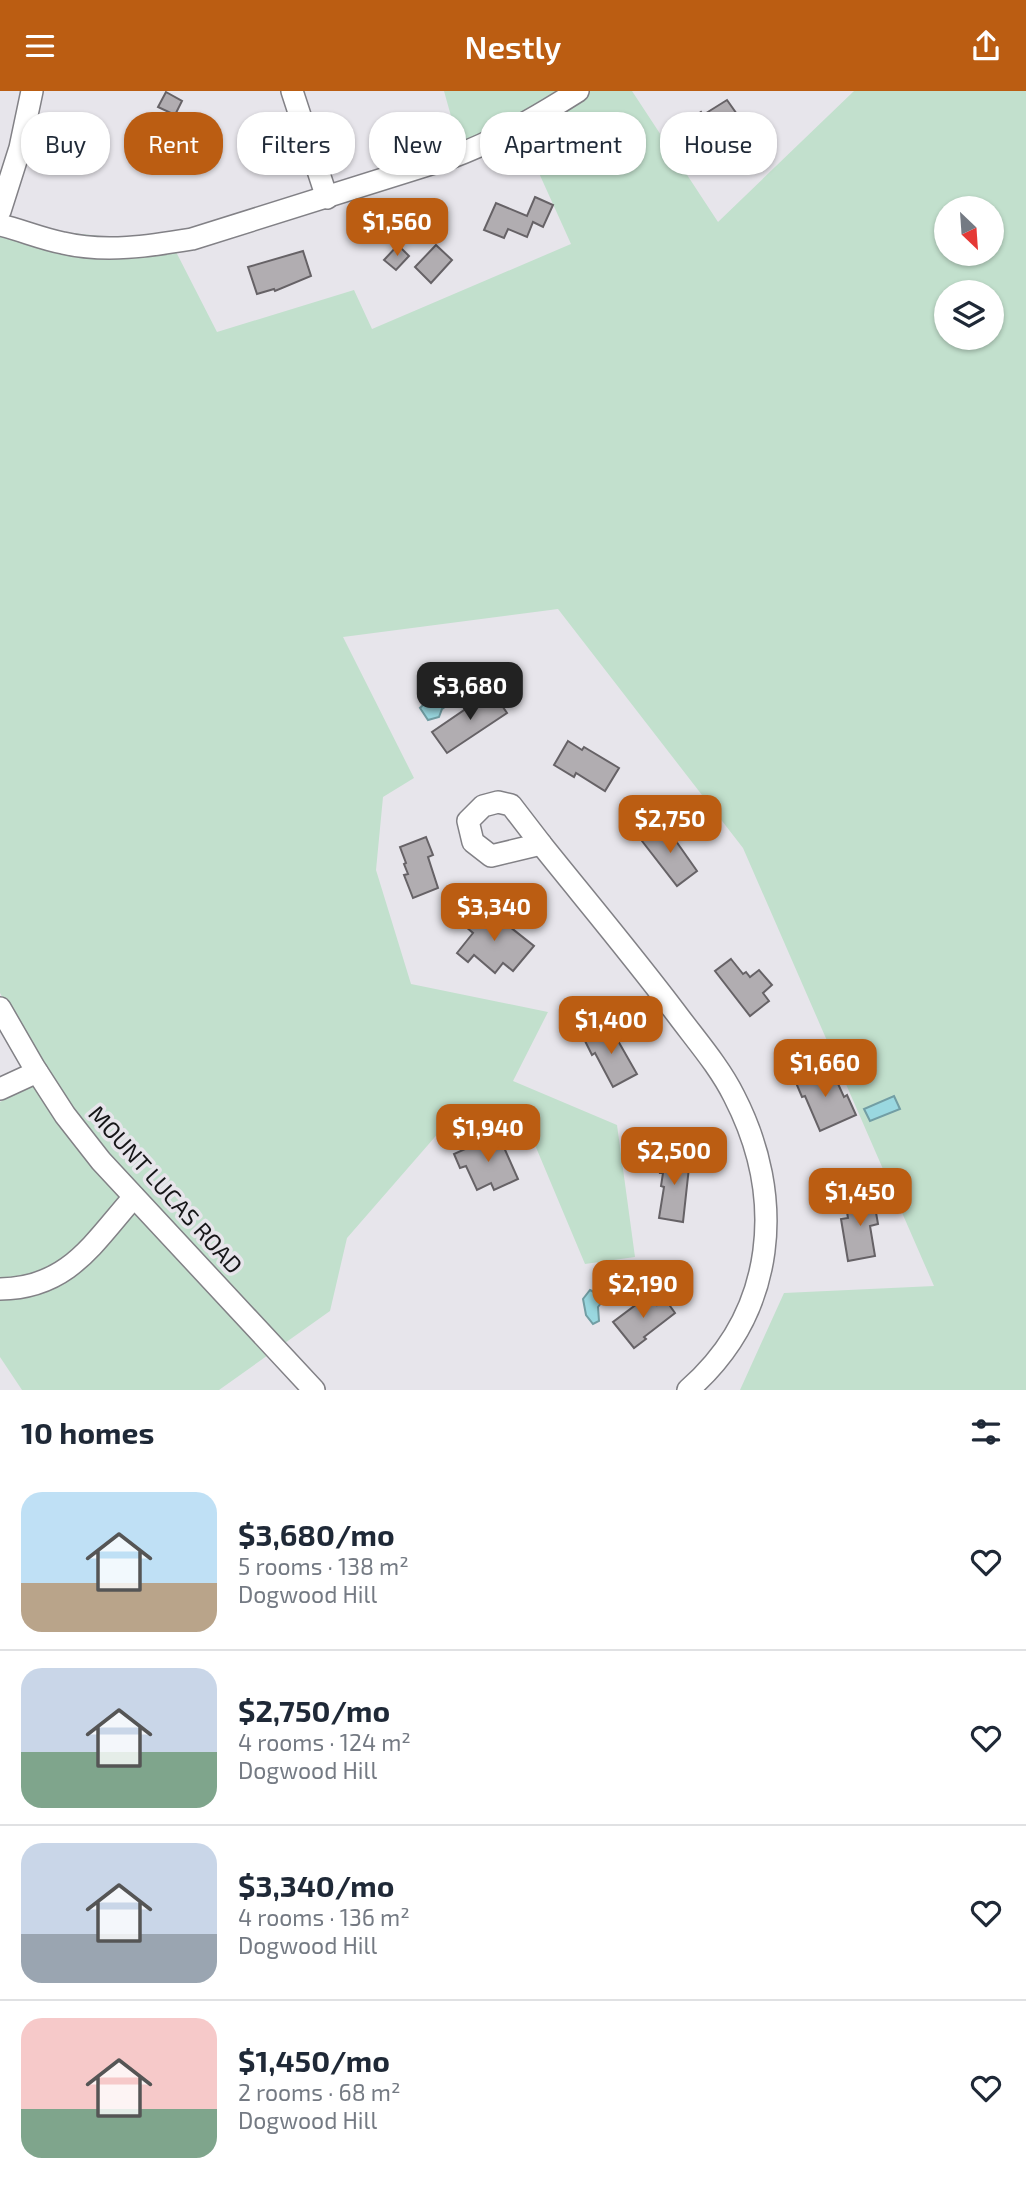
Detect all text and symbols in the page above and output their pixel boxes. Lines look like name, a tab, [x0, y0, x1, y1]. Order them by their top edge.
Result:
icon: menu	[21, 27, 59, 65]
text: Nestly	[465, 27, 561, 65]
icon: share	[967, 27, 1005, 65]
chip: Buy	[21, 112, 110, 175]
chip: Rent	[124, 112, 223, 175]
chip: Filters	[237, 112, 355, 175]
chip: New	[369, 112, 466, 175]
chip: Apartment	[480, 112, 646, 175]
chip: House	[660, 112, 777, 175]
north arrow	[934, 196, 1004, 266]
map controls	[934, 196, 1004, 350]
pin: $1,560	[340, 199, 454, 258]
text: $1,560	[362, 207, 432, 235]
button: layers	[934, 280, 1004, 350]
pin: $3,680	[413, 663, 527, 722]
text: $3,680	[433, 671, 507, 699]
pin: $2,750	[613, 795, 727, 855]
text: $2,750	[635, 804, 705, 832]
pin: $3,340	[437, 883, 551, 943]
text: $3,340	[457, 892, 531, 920]
pin: $1,400	[554, 997, 668, 1056]
text: $1,400	[575, 1005, 647, 1033]
pin: $1,660	[768, 1039, 882, 1099]
text: $1,660	[790, 1048, 860, 1076]
street label: MOUNT LUCAS ROAD	[83, 1099, 249, 1279]
pin: $1,940	[431, 1105, 545, 1164]
text: $1,940	[452, 1113, 524, 1141]
pin: $2,500	[617, 1127, 731, 1187]
text: $2,500	[637, 1136, 711, 1164]
pin: $1,450	[803, 1169, 917, 1228]
text: $1,450	[825, 1177, 895, 1205]
pin: $2,190	[586, 1261, 700, 1320]
text: $2,190	[608, 1269, 678, 1297]
icon: filters	[967, 1413, 1005, 1451]
text: 10 homes	[21, 1414, 154, 1450]
text: $3,680/mo	[238, 1516, 395, 1552]
icon: home	[77, 1520, 161, 1604]
icon: heart	[967, 1543, 1005, 1581]
text: 5 rooms · 138 m²	[238, 1552, 409, 1580]
text: Dogwood Hill	[238, 1580, 377, 1608]
text: $2,750/mo	[238, 1692, 390, 1728]
icon: home	[77, 1696, 161, 1780]
icon: heart	[967, 1719, 1005, 1757]
text: 4 rooms · 124 m²	[238, 1728, 411, 1756]
text: Dogwood Hill	[238, 1756, 377, 1784]
text: $3,340/mo	[238, 1867, 394, 1903]
icon: home	[77, 1871, 161, 1955]
icon: heart	[967, 1894, 1005, 1932]
text: 4 rooms · 136 m²	[238, 1903, 410, 1931]
text: Dogwood Hill	[238, 1931, 377, 1959]
text: $1,450/mo	[238, 2042, 390, 2078]
icon: home	[77, 2046, 161, 2130]
icon: heart	[967, 2069, 1005, 2107]
text: 2 rooms · 68 m²	[238, 2078, 401, 2106]
text: Dogwood Hill	[238, 2106, 377, 2134]

